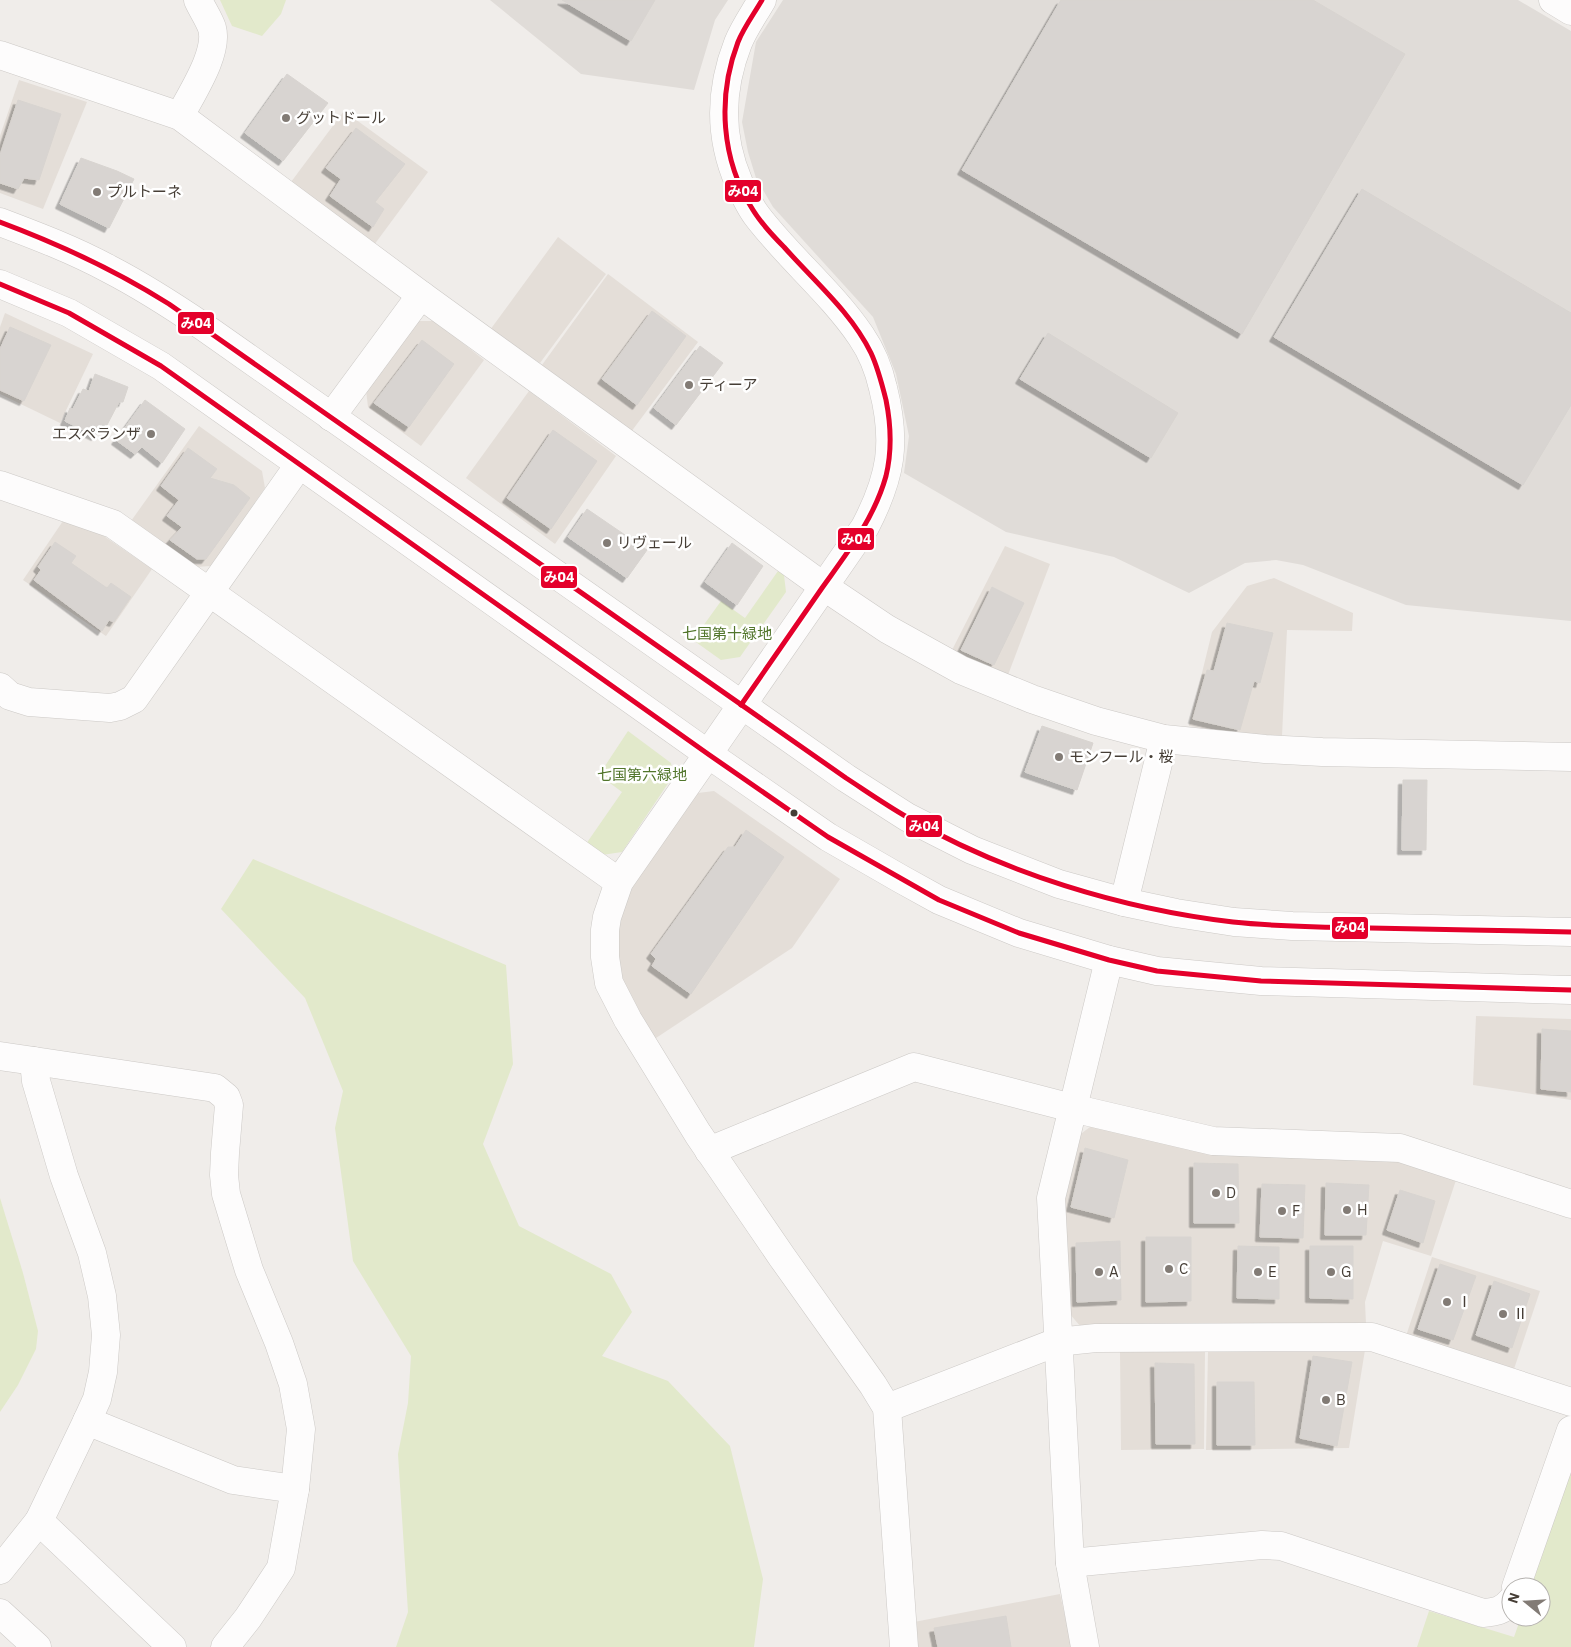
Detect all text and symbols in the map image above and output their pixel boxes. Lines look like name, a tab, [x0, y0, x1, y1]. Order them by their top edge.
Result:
place label: グットドール	[296, 108, 386, 127]
marker: グットドール	[280, 112, 292, 124]
line badge: み04	[724, 179, 762, 203]
place label: プルトーネ	[107, 182, 182, 201]
text: み04	[728, 182, 758, 200]
marker: プルトーネ	[91, 186, 103, 198]
line badge: み04	[177, 311, 215, 335]
text: み04	[181, 314, 211, 332]
place label: ティーア	[699, 375, 758, 394]
marker: ティーア	[683, 379, 695, 391]
place label: エスペランザ	[52, 424, 141, 443]
marker: エスペランザ	[145, 428, 157, 440]
line badge: み04	[837, 527, 875, 551]
text: み04	[841, 530, 871, 548]
place label: リヴェール	[617, 533, 692, 552]
marker: リヴェール	[601, 537, 613, 549]
line badge: み04	[540, 565, 578, 589]
text: み04	[544, 568, 574, 586]
park label: 七国第十緑地	[682, 624, 772, 643]
place label: モンフール・桜	[1069, 747, 1174, 766]
marker: モンフール・桜	[1053, 751, 1065, 763]
park label: 七国第六緑地	[597, 765, 687, 784]
unlabelled marker	[789, 808, 799, 818]
line badge: み04	[905, 814, 943, 838]
text: み04	[909, 817, 939, 835]
line badge: み04	[1331, 916, 1369, 940]
text: み04	[1335, 918, 1365, 936]
place label: D	[1226, 1183, 1236, 1202]
marker: D	[1210, 1187, 1222, 1199]
place label: H	[1357, 1200, 1368, 1219]
place label: F	[1292, 1201, 1300, 1220]
marker: H	[1341, 1204, 1353, 1216]
marker: F	[1276, 1205, 1288, 1217]
place label: C	[1179, 1259, 1188, 1278]
place label: A	[1109, 1262, 1119, 1281]
place label: E	[1268, 1262, 1277, 1281]
place label: G	[1341, 1262, 1351, 1281]
marker: C	[1163, 1263, 1175, 1275]
marker: A	[1093, 1266, 1105, 1278]
marker: E	[1252, 1266, 1264, 1278]
marker: G	[1325, 1266, 1337, 1278]
place label: Ⅰ	[1457, 1292, 1472, 1311]
marker: Ⅰ	[1441, 1296, 1453, 1308]
place label: Ⅱ	[1513, 1304, 1528, 1323]
marker: Ⅱ	[1497, 1308, 1509, 1320]
place label: B	[1336, 1390, 1346, 1409]
marker: B	[1320, 1394, 1332, 1406]
north arrow	[1501, 1577, 1551, 1627]
text: N	[1504, 1590, 1524, 1606]

